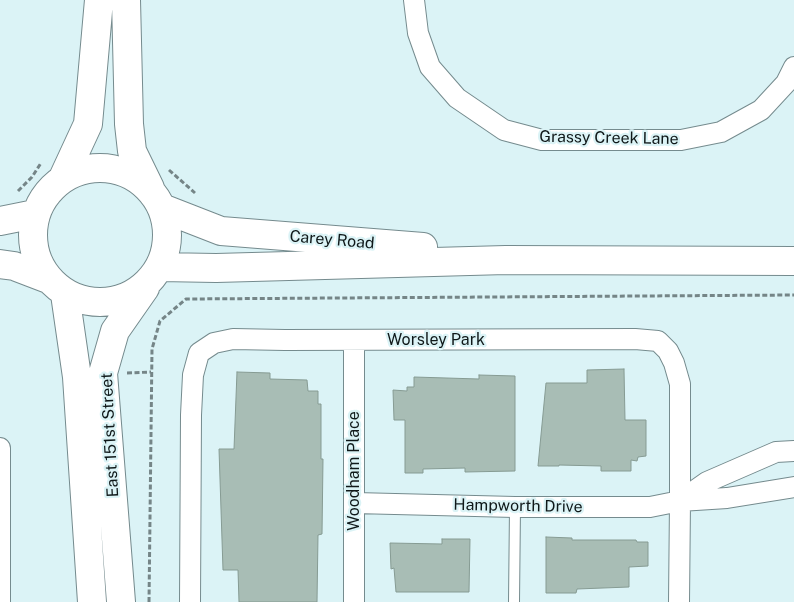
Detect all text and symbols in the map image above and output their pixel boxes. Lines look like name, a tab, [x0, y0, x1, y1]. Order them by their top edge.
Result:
street label: Grassy Creek Lane	[539, 127, 679, 149]
street label: Carey Road	[289, 227, 375, 253]
street label: Worsley Park	[387, 330, 485, 350]
street label: East 151st Street	[97, 372, 123, 498]
street label: Woodham Place	[344, 411, 364, 531]
street label: Hampworth Drive	[453, 495, 583, 517]

